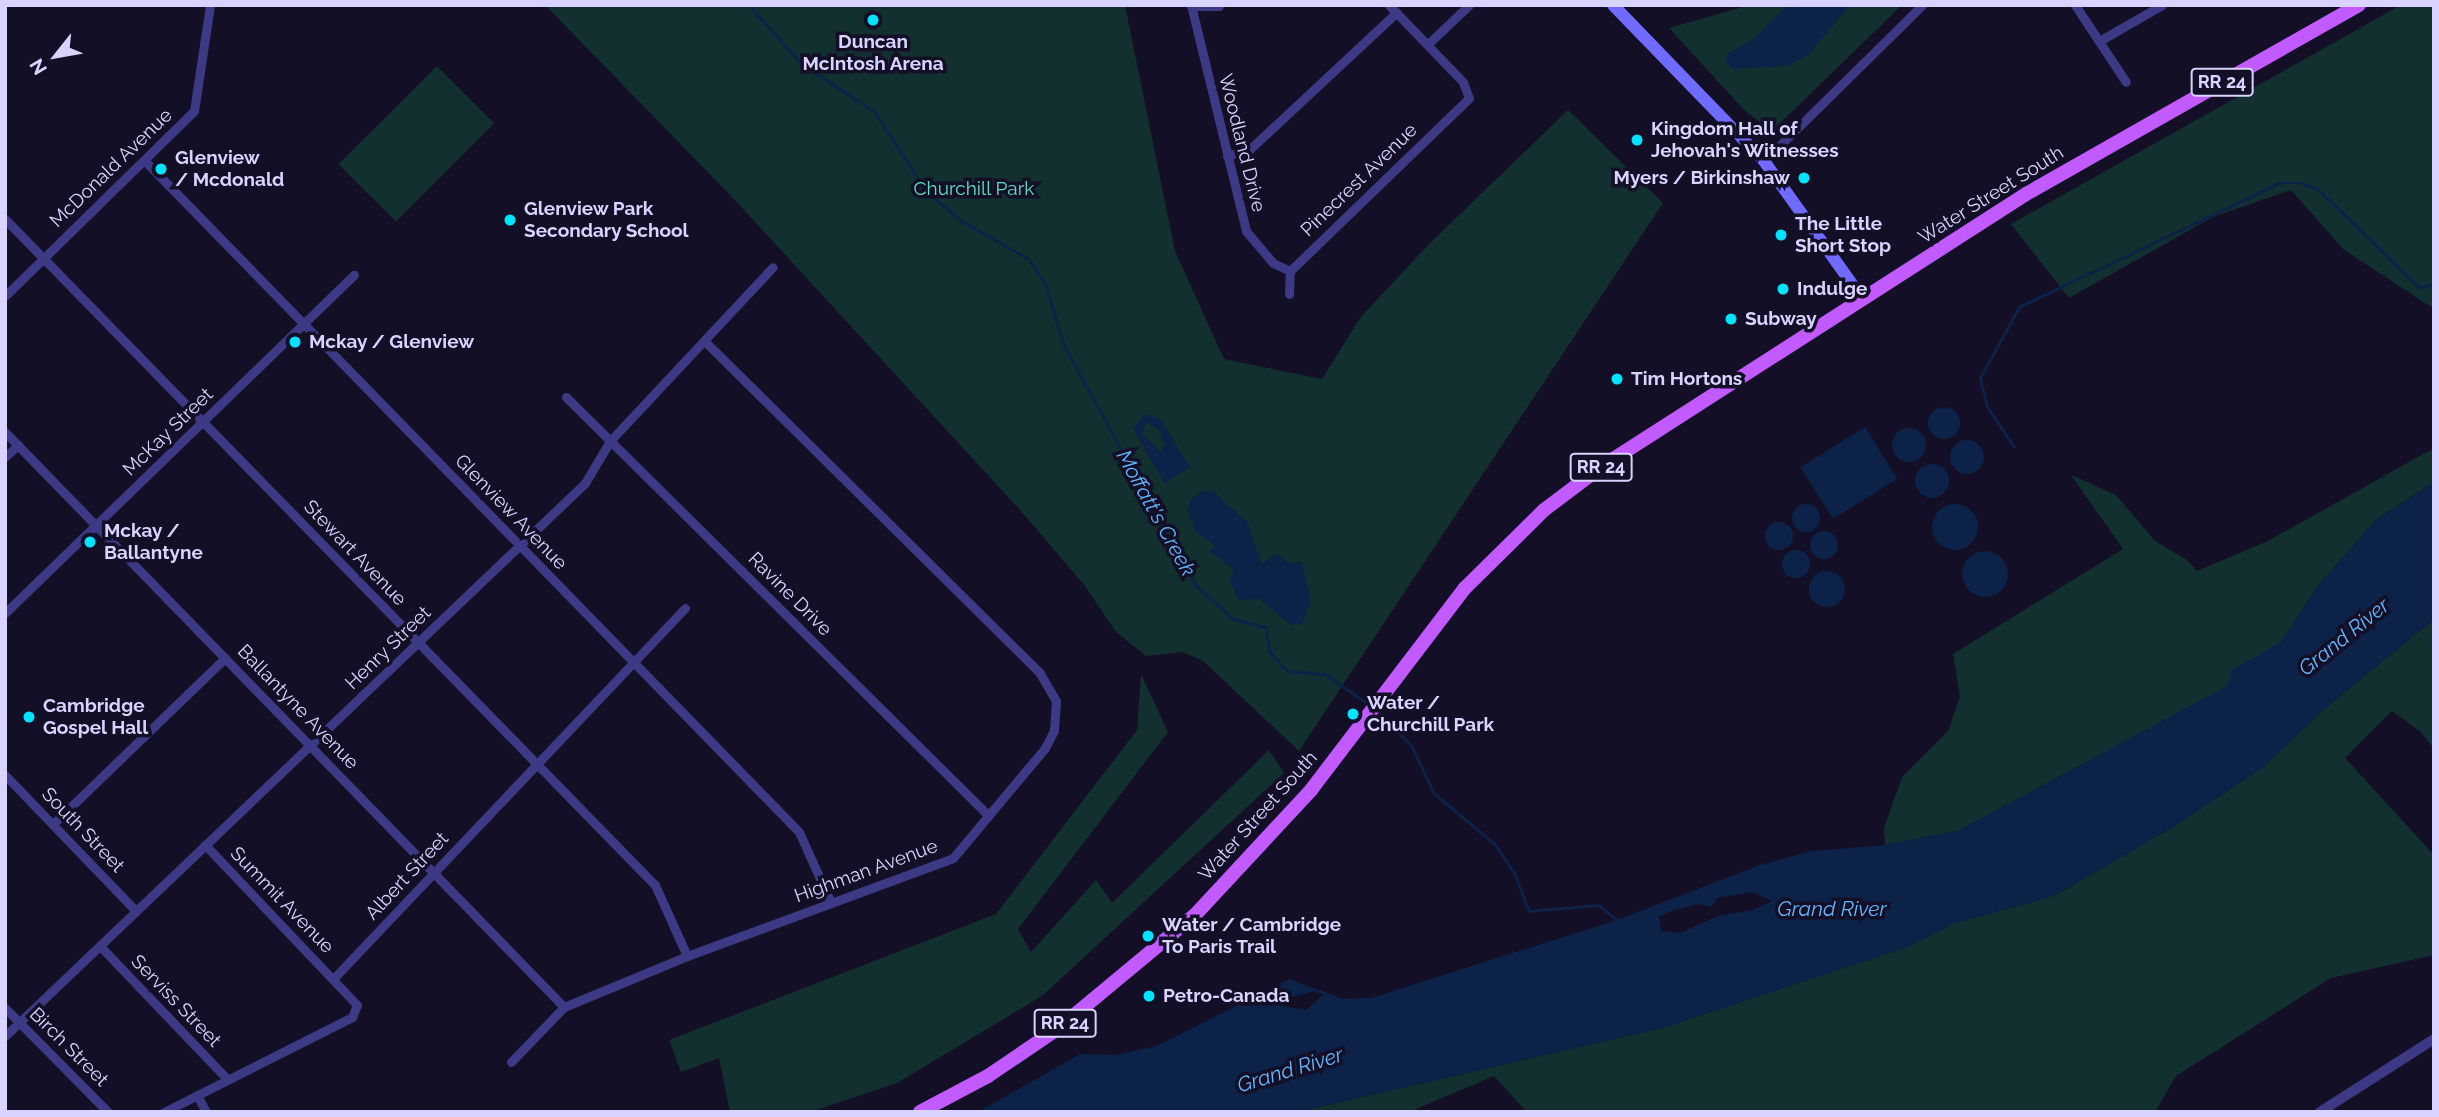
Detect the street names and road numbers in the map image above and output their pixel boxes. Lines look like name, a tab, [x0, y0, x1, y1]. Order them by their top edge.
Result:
road number: RR 24	[2190, 68, 2254, 96]
street label: Woodland Drive	[1214, 72, 1270, 214]
street label: McDonald Avenue	[45, 104, 177, 232]
street label: Pinecrest Avenue	[1296, 119, 1422, 241]
street label: Water Street South	[1914, 141, 2068, 249]
street label: McKay Street	[118, 383, 218, 481]
street label: Glenview Avenue	[450, 449, 572, 575]
road number: RR 24	[1570, 452, 1632, 481]
street label: Stewart Avenue	[299, 495, 411, 611]
street label: Ravine Drive	[743, 547, 837, 641]
street label: Henry Street	[340, 601, 436, 695]
street label: Ballantyne Avenue	[232, 640, 364, 774]
street label: Water Street South	[1194, 746, 1322, 886]
street label: South Street	[37, 783, 129, 877]
street label: Albert Street	[361, 827, 453, 925]
street label: Highman Avenue	[791, 834, 941, 908]
street label: Summit Avenue	[225, 842, 339, 958]
street label: Serviss Street	[126, 950, 226, 1052]
street label: Birch Street	[25, 1003, 113, 1091]
road number: RR 24	[1034, 1008, 1096, 1038]

